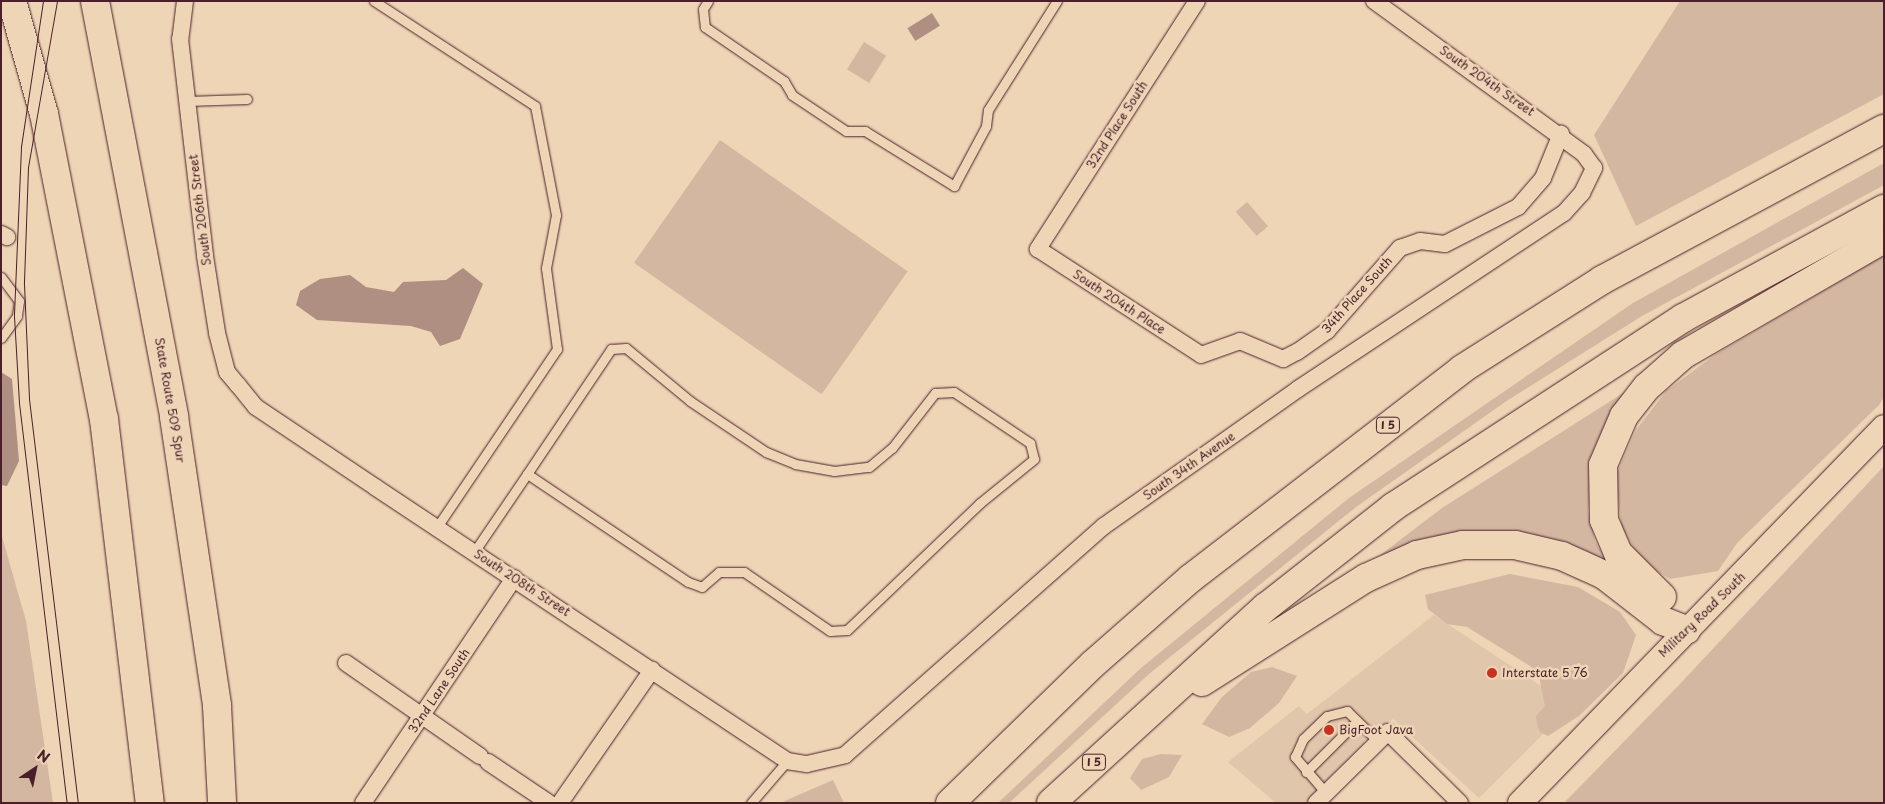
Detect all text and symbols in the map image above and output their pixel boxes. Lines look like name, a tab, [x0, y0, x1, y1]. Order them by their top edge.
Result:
street label: South 204th Street	[1437, 43, 1537, 119]
street label: 32nd Place South	[1083, 78, 1151, 172]
street label: South 206th Street	[186, 152, 214, 268]
street label: 34th Place South	[1319, 253, 1395, 337]
street label: South 204th Place	[1070, 267, 1168, 337]
street label: State Route 509 Spur	[152, 336, 188, 464]
road number: I 5	[1376, 416, 1400, 434]
street label: South 34th Avenue	[1140, 429, 1238, 503]
street label: South 208th Street	[470, 546, 574, 620]
street label: Military Road South	[1656, 570, 1748, 660]
street label: 32nd Lane South	[405, 646, 473, 736]
place label: Interstate 5 76	[1502, 666, 1589, 680]
marker: Interstate 5 76	[1486, 667, 1498, 679]
place label: BigFoot Java	[1339, 723, 1414, 737]
marker: BigFoot Java	[1323, 724, 1335, 736]
north arrow	[10, 744, 60, 794]
text: N	[33, 744, 54, 768]
road number: I 5	[1082, 754, 1106, 770]

